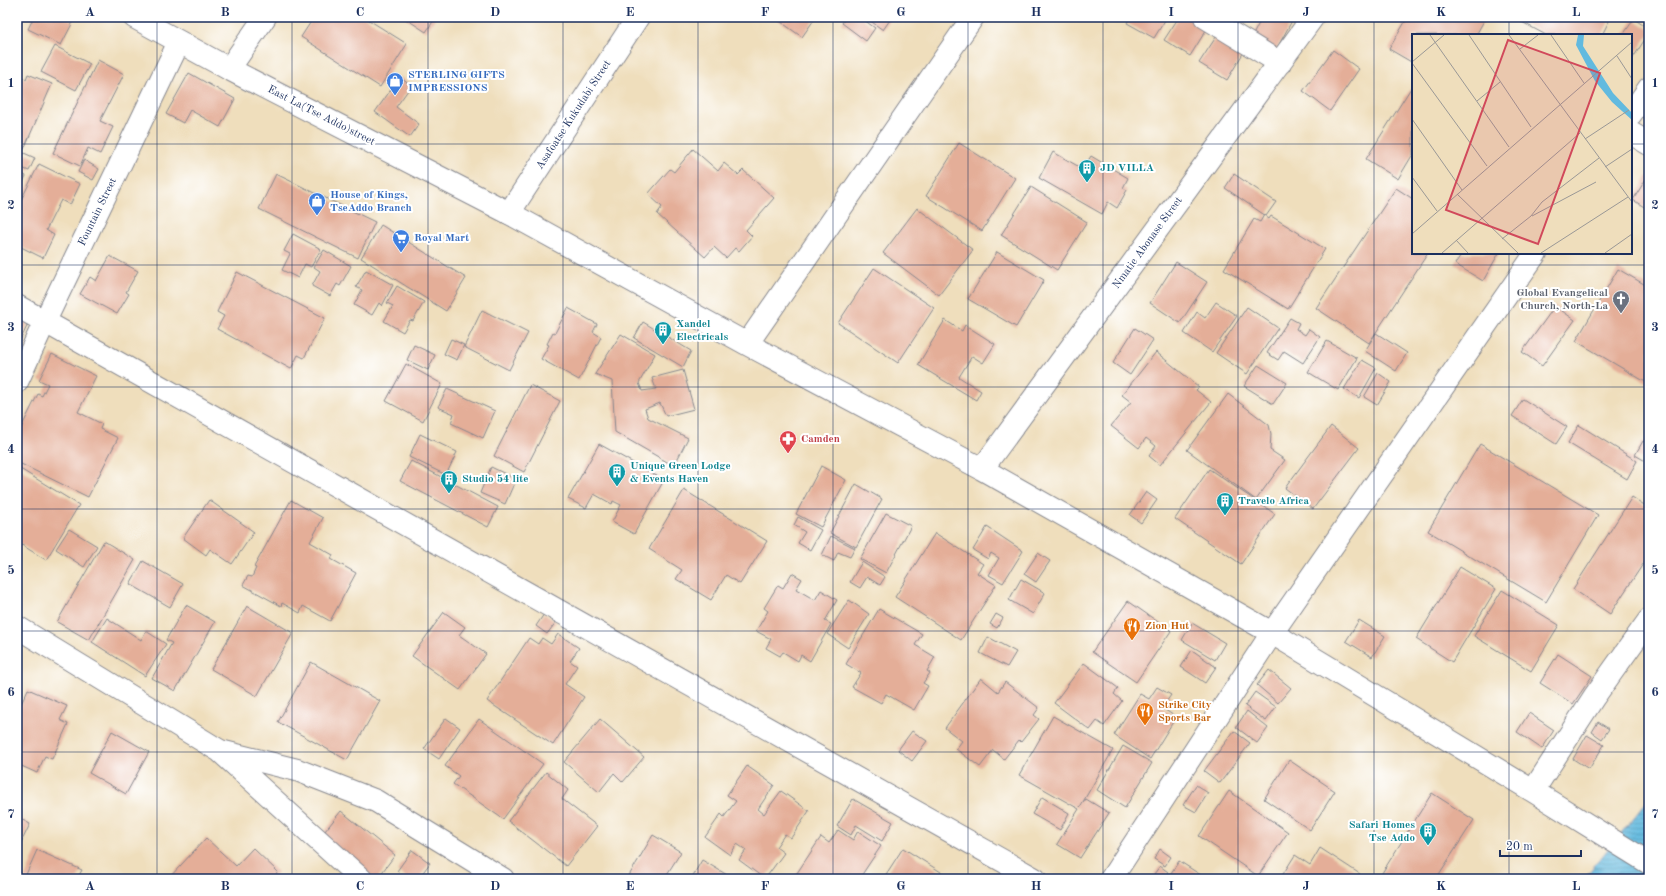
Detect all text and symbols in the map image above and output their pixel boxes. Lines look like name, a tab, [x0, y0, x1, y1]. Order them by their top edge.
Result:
text: A	[85, 6, 95, 19]
text: B	[220, 6, 230, 19]
text: C	[356, 6, 364, 19]
text: D	[490, 6, 500, 19]
text: E	[626, 6, 635, 19]
text: F	[761, 6, 770, 19]
text: G	[896, 6, 906, 19]
text: H	[1031, 6, 1042, 19]
text: I	[1168, 6, 1174, 19]
text: J	[1302, 6, 1310, 19]
text: K	[1436, 6, 1446, 19]
text: L	[1572, 6, 1581, 19]
inset map	[1412, 34, 1632, 254]
street label: Asafoatse Kukudabi Street	[535, 58, 613, 172]
place label: STERLING GIFTS IMPRESSIONS	[408, 70, 505, 94]
shop icon: STERLING GIFTS IMPRESSIONS	[385, 71, 405, 96]
text: 1	[7, 77, 15, 90]
text: 1	[1651, 77, 1659, 90]
street label: East La(Tse Addo)street	[266, 84, 377, 148]
building icon: JD VILLA	[1077, 158, 1097, 183]
place label: JD VILLA	[1100, 163, 1155, 174]
street label: Fountain Street	[77, 176, 119, 248]
place label: House of Kings, TseAddo Branch	[330, 190, 412, 214]
shop icon: House of Kings, TseAddo Branch	[307, 191, 327, 216]
street label: Nmatie Abonase Street	[1111, 195, 1185, 291]
text: 2	[7, 199, 15, 212]
text: 2	[1651, 199, 1659, 212]
supermarket icon: Royal Mart	[391, 228, 411, 253]
place label: Royal Mart	[414, 233, 469, 244]
place label: Global Evangelical Church, North-La	[1517, 288, 1609, 312]
church icon: Global Evangelical Church, North-La	[1611, 289, 1631, 314]
place label: Xandel Electricals	[676, 319, 728, 343]
building icon: Xandel Electricals	[653, 320, 673, 345]
text: 3	[7, 321, 15, 334]
text: 3	[1651, 321, 1659, 334]
pharmacy icon: Camden	[778, 429, 798, 454]
place label: Camden	[801, 434, 840, 445]
text: 4	[7, 443, 15, 456]
text: 4	[1651, 443, 1659, 456]
place label: Unique Green Lodge & Events Haven	[630, 461, 731, 485]
building icon: Unique Green Lodge & Events Haven	[607, 462, 627, 487]
building icon: Studio 54 lite	[439, 469, 459, 494]
place label: Studio 54 lite	[462, 474, 528, 485]
building icon: Travelo Africa	[1215, 491, 1235, 516]
place label: Travelo Africa	[1238, 496, 1309, 507]
text: 5	[7, 564, 15, 577]
text: 5	[1651, 564, 1659, 577]
restaurant icon: Zion Hut	[1122, 616, 1142, 641]
place label: Zion Hut	[1145, 621, 1189, 632]
text: 6	[7, 686, 15, 699]
text: 6	[1651, 686, 1659, 699]
place label: Strike City Sports Bar	[1158, 700, 1212, 724]
restaurant icon: Strike City Sports Bar	[1135, 701, 1155, 726]
text: 7	[7, 808, 15, 821]
text: 7	[1651, 808, 1659, 821]
place label: Safari Homes Tse Addo	[1349, 820, 1415, 844]
building icon: Safari Homes Tse Addo	[1418, 821, 1438, 846]
scale bar	[1500, 832, 1581, 858]
text: 20 m	[1506, 841, 1533, 853]
text: A	[85, 880, 95, 893]
text: B	[220, 880, 230, 893]
text: C	[356, 880, 364, 893]
text: D	[490, 880, 500, 893]
text: E	[626, 880, 635, 893]
text: F	[761, 880, 770, 893]
text: G	[896, 880, 906, 893]
text: H	[1031, 880, 1042, 893]
text: I	[1168, 880, 1174, 893]
text: J	[1302, 880, 1310, 893]
text: K	[1436, 880, 1446, 893]
text: L	[1572, 880, 1581, 893]

